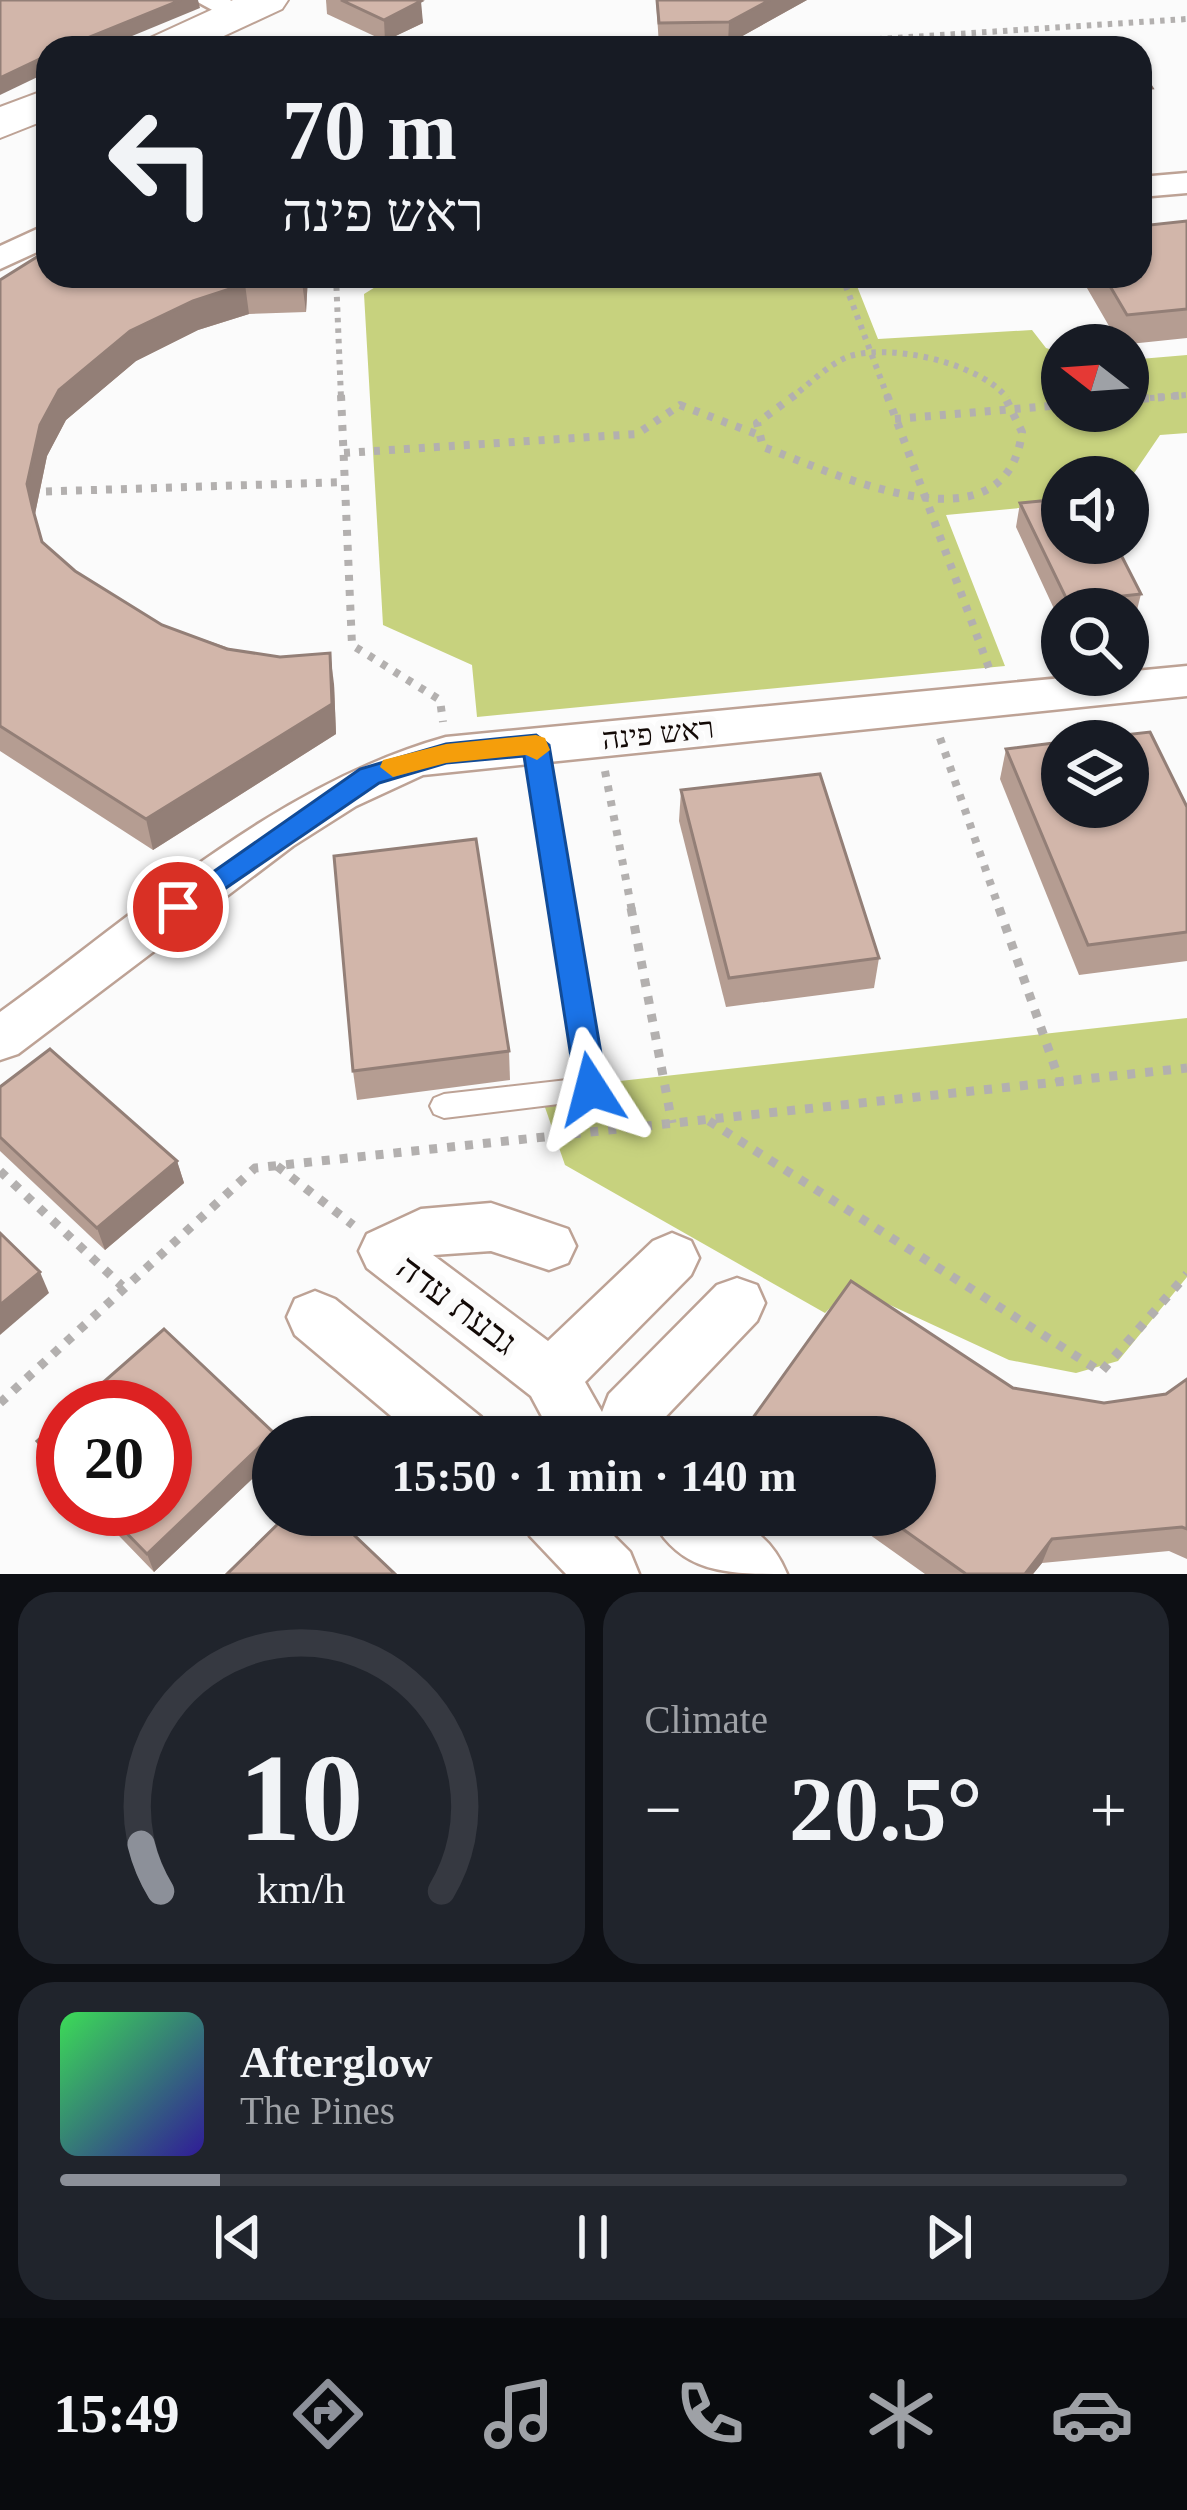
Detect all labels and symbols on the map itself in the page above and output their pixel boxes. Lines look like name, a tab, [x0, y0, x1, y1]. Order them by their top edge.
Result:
north arrow	[1041, 324, 1149, 432]
street label: ראש פינה	[601, 711, 715, 755]
pin	[127, 856, 229, 958]
position arrow	[528, 1026, 654, 1152]
street label: גבעת עדה	[389, 1247, 525, 1363]
speed limit sign: 20	[36, 1380, 192, 1536]

